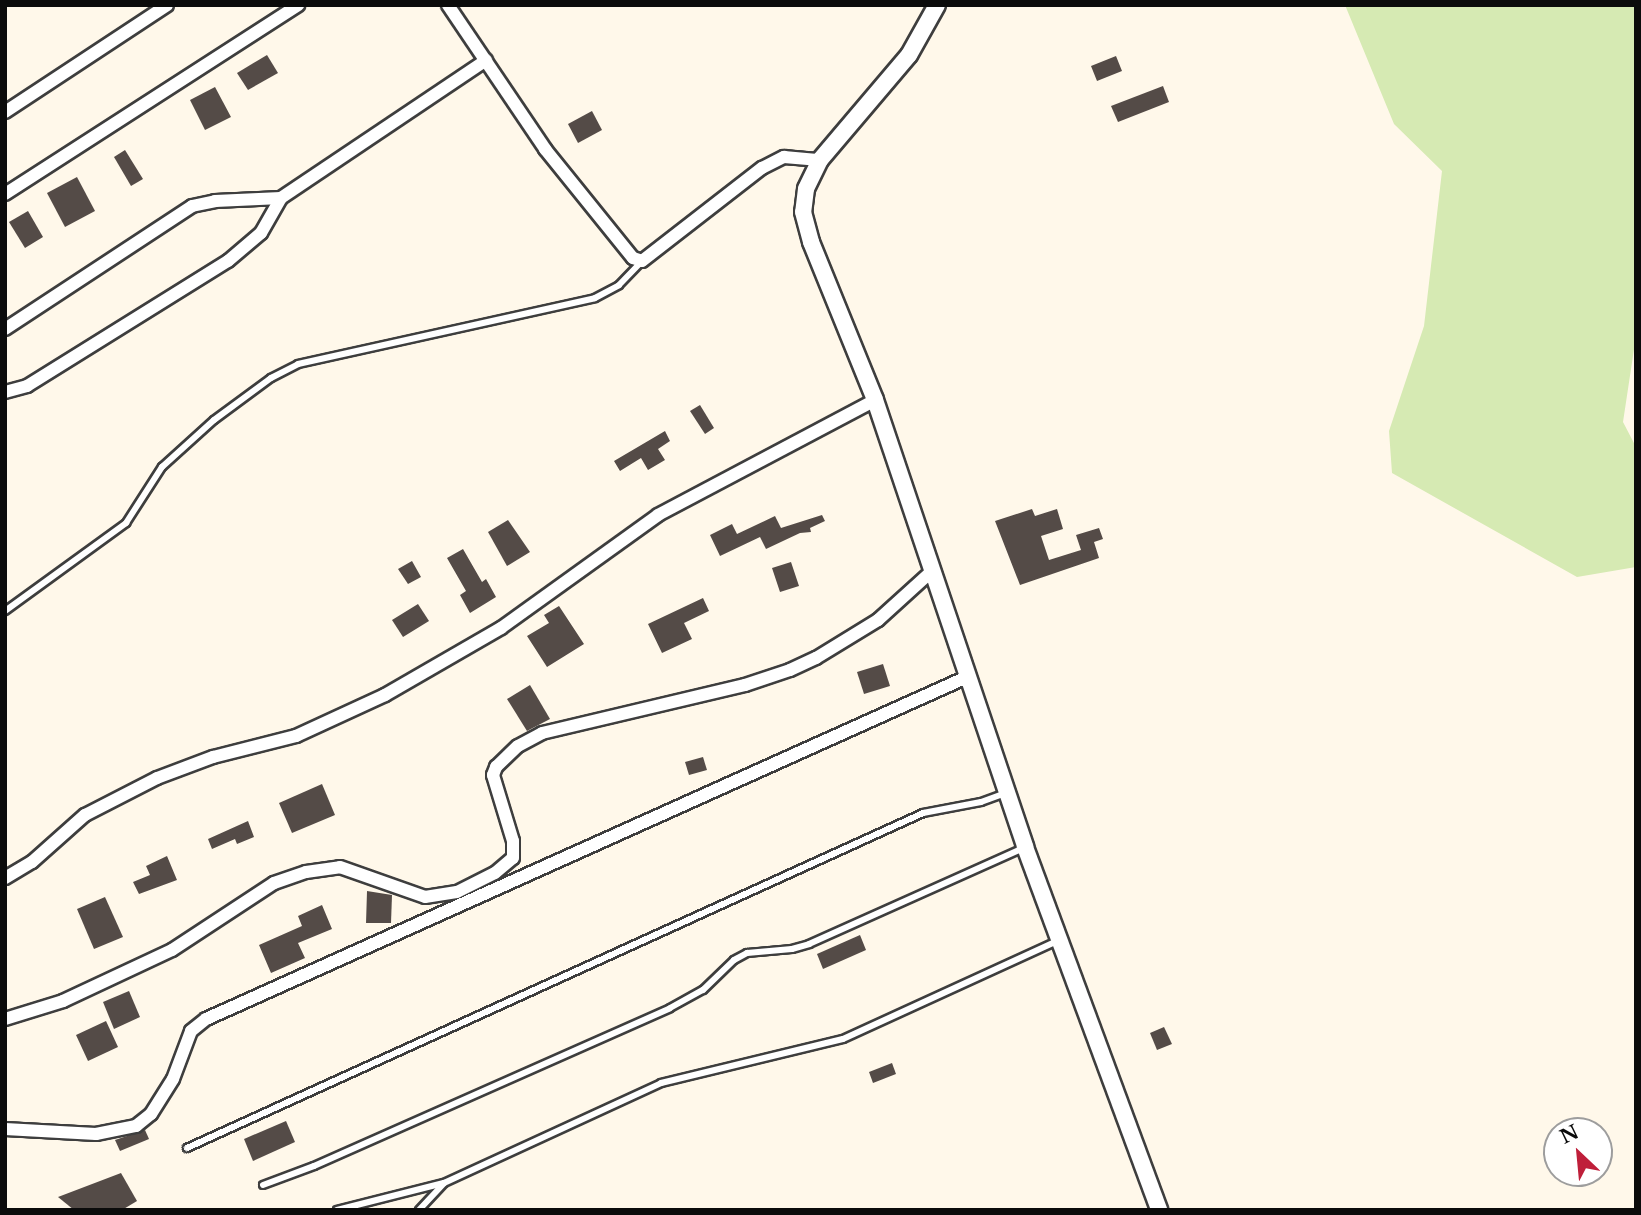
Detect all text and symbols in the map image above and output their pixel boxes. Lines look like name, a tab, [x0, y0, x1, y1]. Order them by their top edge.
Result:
north arrow	[1543, 1117, 1613, 1187]
text: N	[1556, 1120, 1583, 1149]

